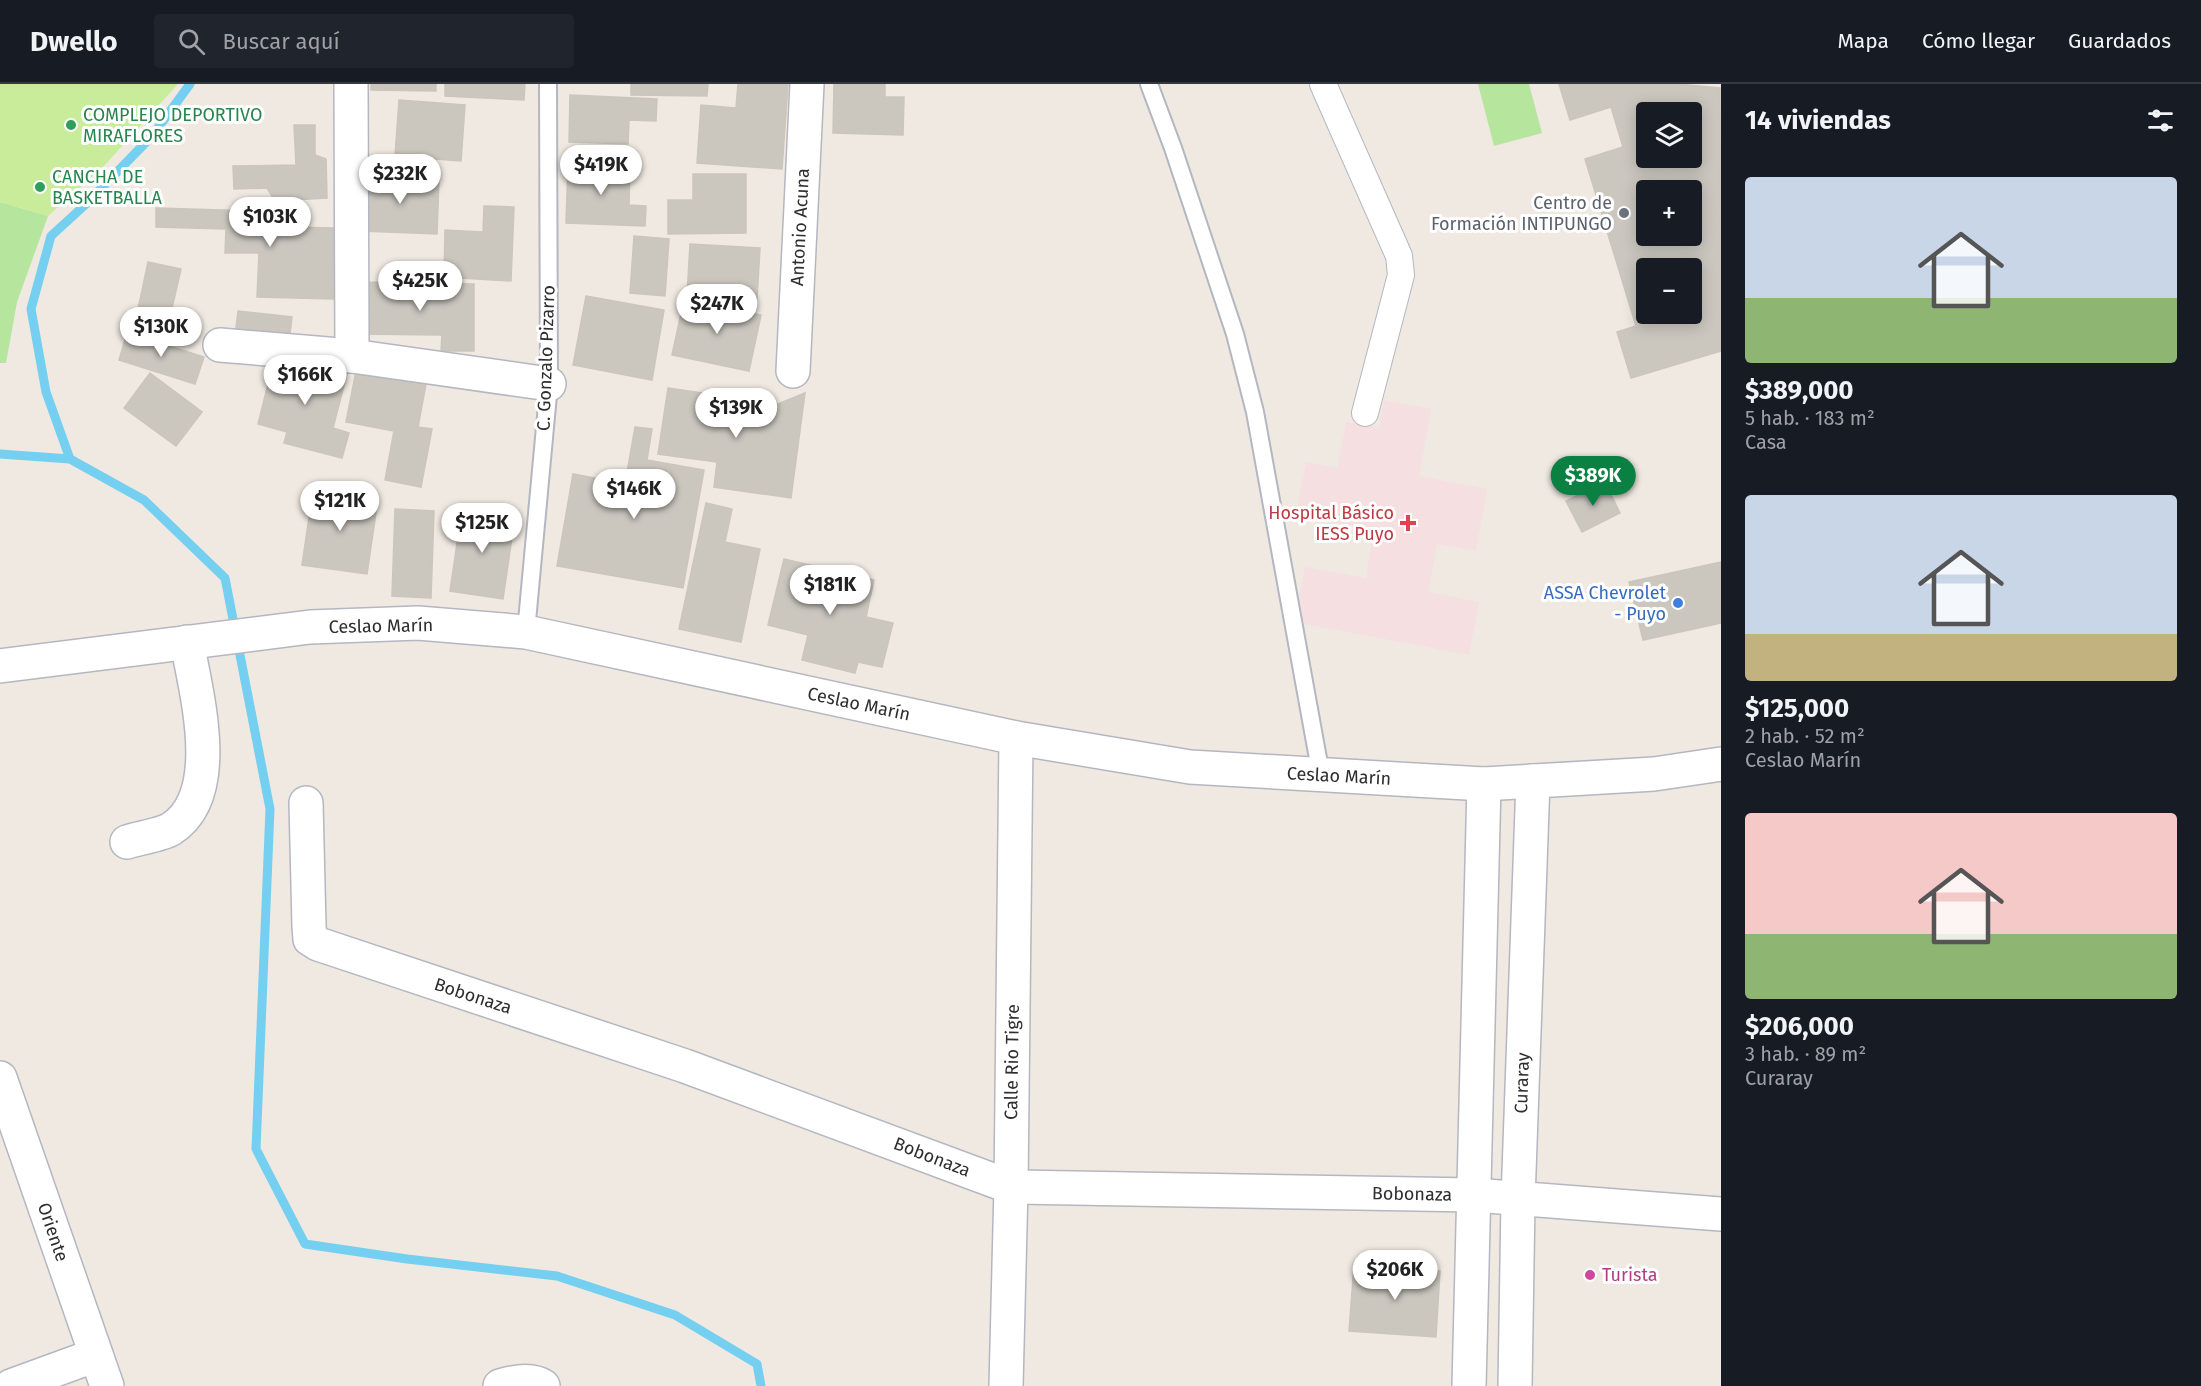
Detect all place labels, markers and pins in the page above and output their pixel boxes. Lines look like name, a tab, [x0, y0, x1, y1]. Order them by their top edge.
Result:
place label: COMPLEJO DEPORTIVO MIRAFLORES	[83, 104, 262, 147]
marker: COMPLEJO DEPORTIVO MIRAFLORES	[64, 118, 78, 132]
pin: $419K	[559, 145, 643, 196]
pin: $232K	[358, 154, 442, 205]
place label: CANCHA DE BASKETBALLA	[52, 166, 163, 209]
marker: CANCHA DE BASKETBALLA	[33, 180, 47, 194]
place label: Centro de Formación INTIPUNGO	[1431, 192, 1612, 235]
pin: $103K	[228, 197, 312, 248]
marker: Centro de Formación INTIPUNGO	[1617, 206, 1631, 220]
pin: $425K	[378, 261, 462, 312]
pin: $247K	[675, 284, 759, 335]
pin: $130K	[119, 307, 203, 358]
pin: $166K	[263, 355, 347, 406]
pin: $139K	[694, 388, 778, 439]
pin: $389K	[1551, 456, 1635, 507]
pin: $146K	[592, 469, 676, 520]
pin: $121K	[298, 481, 382, 532]
place label: Hospital Básico IESS Puyo	[1268, 502, 1394, 545]
pin: $125K	[440, 503, 524, 554]
marker: Hospital Básico IESS Puyo	[1399, 514, 1417, 532]
pin: $181K	[788, 565, 872, 616]
place label: ASSA Chevrolet - Puyo	[1544, 582, 1666, 625]
marker: ASSA Chevrolet - Puyo	[1671, 596, 1685, 610]
pin: $206K	[1353, 1250, 1437, 1301]
place label: Turista	[1602, 1264, 1658, 1286]
marker: Turista	[1583, 1268, 1597, 1282]

